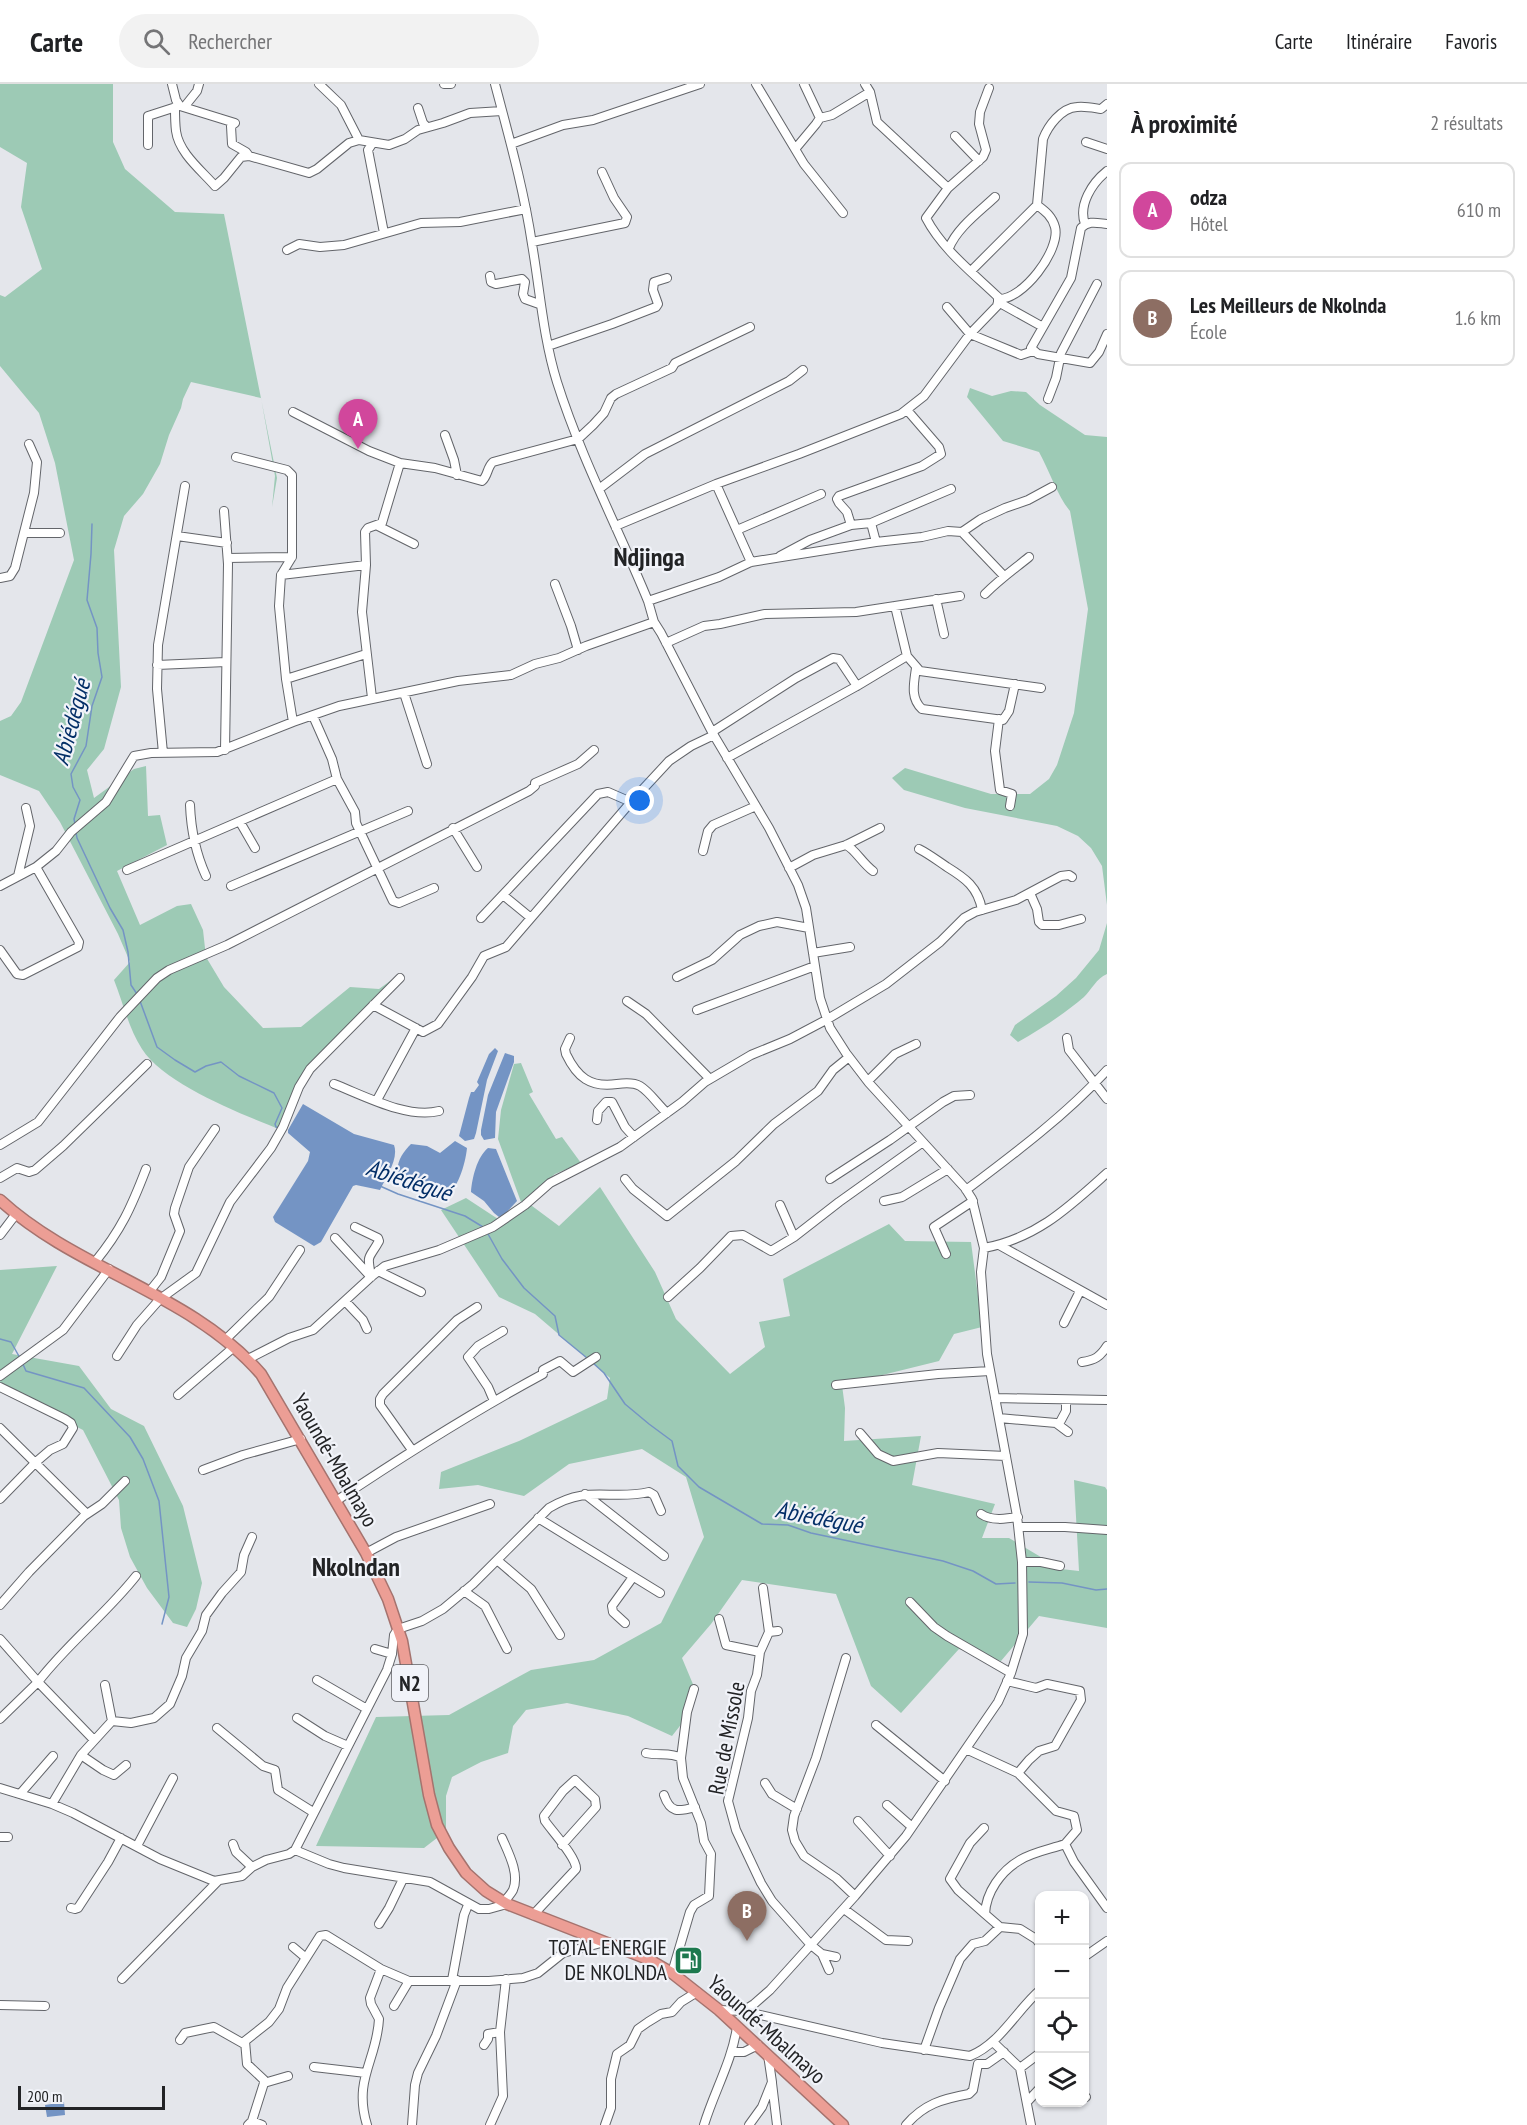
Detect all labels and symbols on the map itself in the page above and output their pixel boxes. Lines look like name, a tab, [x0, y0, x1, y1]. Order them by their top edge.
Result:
pin: A	[338, 400, 378, 449]
district label: Ndjinga	[613, 540, 685, 573]
water label: Abiédégué	[45, 674, 98, 768]
your location	[625, 786, 654, 815]
water label: Abiédégué	[363, 1152, 457, 1209]
street label: Yaoundé-Mbalmayo	[285, 1388, 385, 1532]
water label: Abiédégué	[773, 1493, 867, 1541]
district label: Nkolndan	[312, 1550, 400, 1583]
road number: N2	[392, 1665, 428, 1701]
street label: Rue de Missole	[701, 1679, 751, 1797]
pin: B	[728, 1892, 766, 1941]
place label: TOTAL ENERGIE DE NKOLNDA	[549, 1933, 668, 1986]
fuel station icon: TOTAL ENERGIE DE NKOLNDA	[672, 1944, 704, 1976]
street label: Yaoundé-Mbalmayo	[702, 1969, 832, 2089]
scale bar	[18, 2083, 165, 2110]

